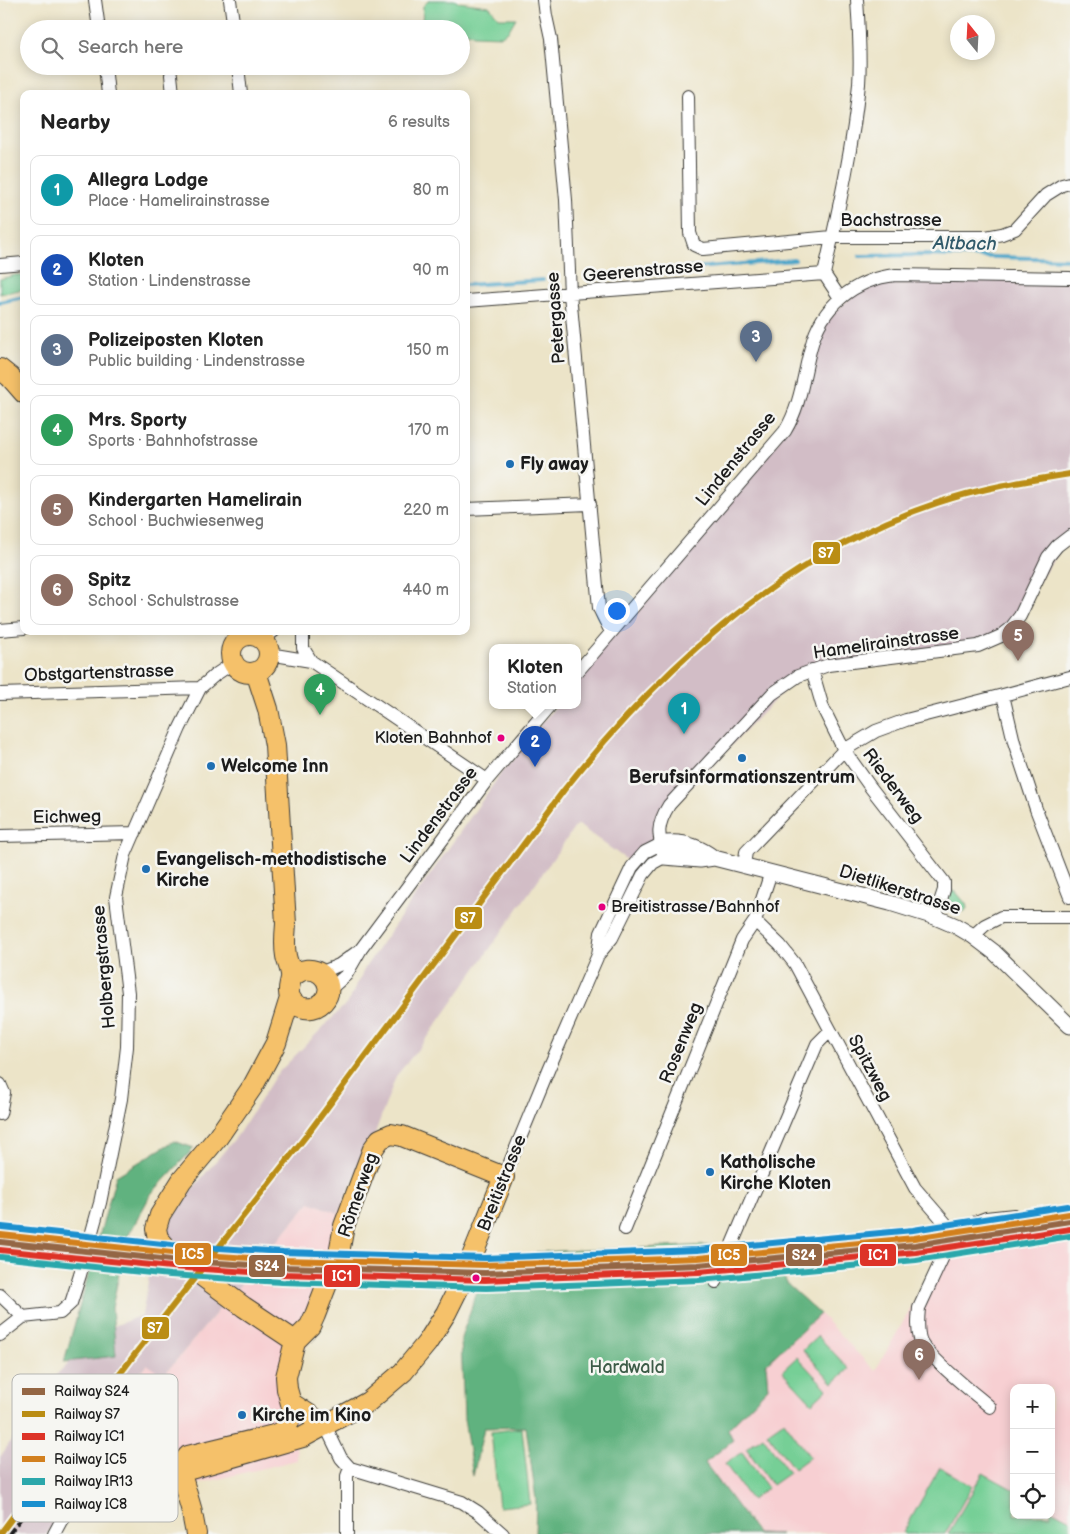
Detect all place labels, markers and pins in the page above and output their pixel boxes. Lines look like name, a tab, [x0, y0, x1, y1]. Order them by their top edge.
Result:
pin: 3	[740, 321, 772, 362]
place label: Fly away	[520, 454, 589, 475]
marker: Fly away	[504, 458, 516, 470]
pin: 5	[1002, 620, 1034, 661]
pin: 4	[304, 674, 336, 715]
pin: 1	[668, 693, 700, 734]
pin: 2	[519, 726, 551, 767]
place label: Kloten Bahnhof	[374, 728, 493, 748]
marker: Kloten Bahnhof	[496, 733, 506, 743]
marker: Berufsinformationszentrum	[736, 752, 748, 764]
place label: Welcome Inn	[221, 756, 328, 777]
marker: Welcome Inn	[205, 760, 217, 772]
place label: Berufsinformationszentrum	[629, 767, 855, 788]
place label: Evangelisch-methodistische Kirche	[156, 849, 387, 891]
marker: Evangelisch-methodistische Kirche	[140, 863, 152, 875]
place label: Breitistrasse/Bahnhof	[611, 897, 781, 917]
marker: Breitistrasse/Bahnhof	[597, 902, 607, 912]
place label: Katholische Kirche Kloten	[720, 1152, 831, 1194]
marker: Katholische Kirche Kloten	[704, 1166, 716, 1178]
unlabelled marker	[471, 1273, 481, 1283]
pin: 6	[903, 1339, 935, 1380]
place label: Kirche im Kino	[252, 1405, 371, 1426]
marker: Kirche im Kino	[236, 1409, 248, 1421]

